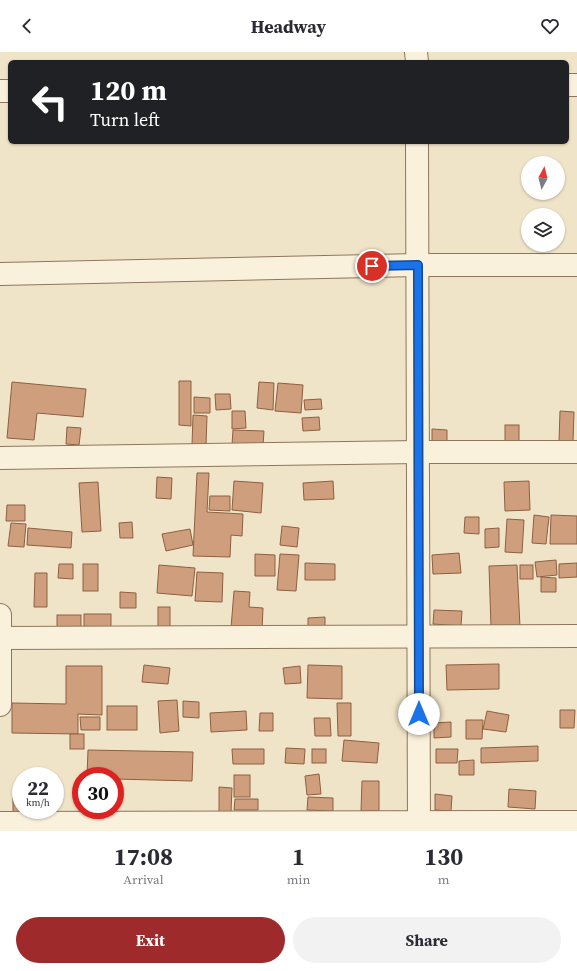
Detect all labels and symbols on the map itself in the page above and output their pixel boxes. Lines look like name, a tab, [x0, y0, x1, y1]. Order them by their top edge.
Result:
north arrow	[521, 156, 565, 200]
pin	[355, 249, 389, 283]
position arrow	[398, 693, 440, 735]
speed limit sign: 30	[72, 767, 124, 819]

